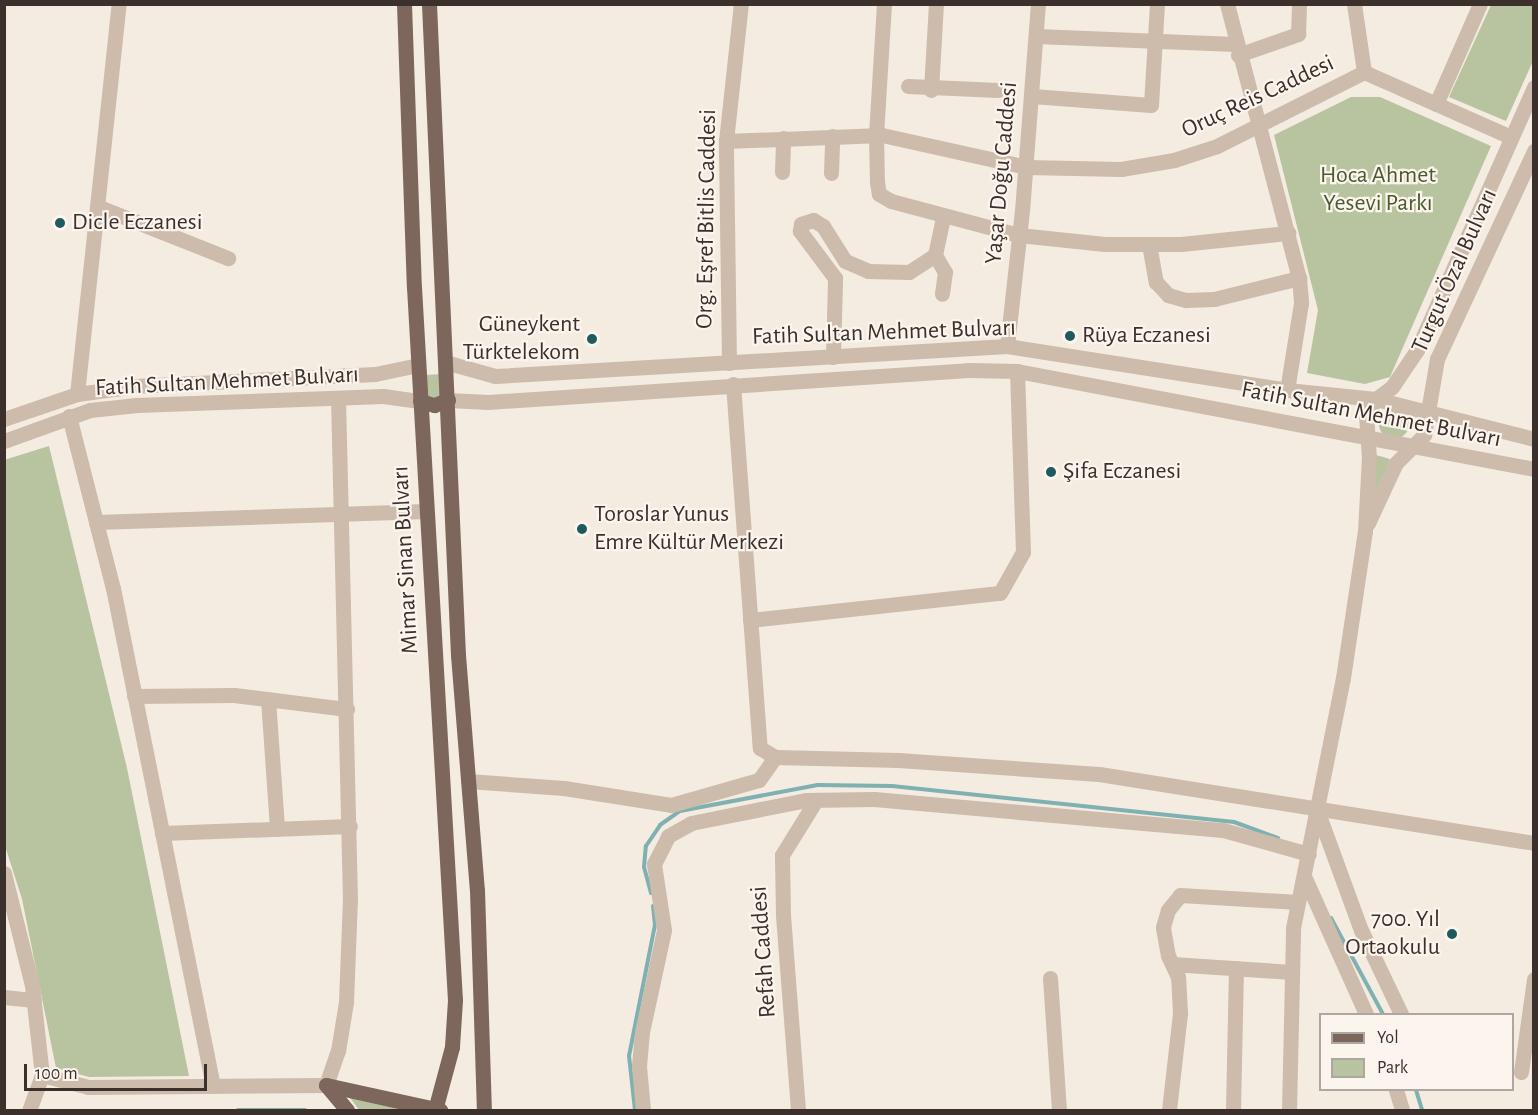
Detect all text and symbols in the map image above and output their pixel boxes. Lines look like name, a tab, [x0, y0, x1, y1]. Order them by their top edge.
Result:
street label: Oruç Reis Caddesi	[1177, 49, 1339, 145]
street label: Yaşar Doğu Caddesi	[980, 81, 1024, 265]
street label: Org. Eşref Bitlis Caddesi	[691, 109, 723, 329]
park label: Hoca Ahmet Yesevi Parkı	[1320, 162, 1436, 218]
street label: Turgut Özal Bulvarı	[1406, 184, 1504, 358]
place label: Dicle Eczanesi	[72, 209, 203, 237]
marker: Dicle Eczanesi	[53, 216, 67, 230]
place label: Güneykent Türktelekom	[463, 311, 580, 367]
street label: Fatih Sultan Mehmet Bulvarı	[752, 314, 1016, 352]
place label: Rüya Eczanesi	[1082, 322, 1211, 350]
marker: Rüya Eczanesi	[1063, 329, 1077, 343]
marker: Güneykent Türktelekom	[585, 332, 599, 346]
street label: Fatih Sultan Mehmet Bulvarı	[94, 361, 360, 403]
street label: Fatih Sultan Mehmet Bulvarı	[1239, 376, 1503, 454]
place label: Şifa Eczanesi	[1063, 458, 1181, 486]
street label: Mimar Sinan Bulvarı	[387, 465, 425, 655]
marker: Şifa Eczanesi	[1044, 465, 1058, 479]
place label: Toroslar Yunus Emre Kültür Merkezi	[594, 501, 784, 557]
marker: Toroslar Yunus Emre Kültür Merkezi	[575, 522, 589, 536]
street label: Refah Caddesi	[745, 885, 783, 1019]
place label: 700. Yıl Ortaokulu	[1345, 906, 1440, 962]
marker: 700. Yıl Ortaokulu	[1445, 927, 1459, 941]
legend	[1319, 1013, 1514, 1091]
text: Yol	[1377, 1029, 1399, 1047]
scale bar	[27, 1052, 210, 1090]
text: Park	[1377, 1059, 1408, 1077]
text: 100 m	[35, 1065, 78, 1083]

